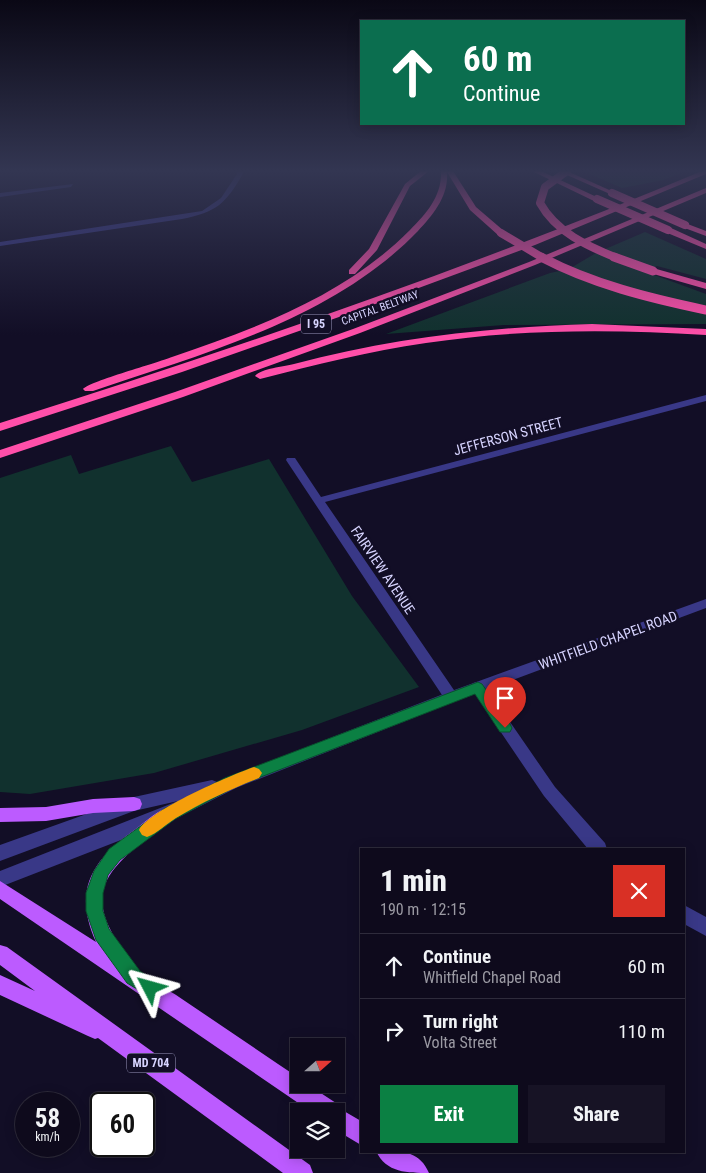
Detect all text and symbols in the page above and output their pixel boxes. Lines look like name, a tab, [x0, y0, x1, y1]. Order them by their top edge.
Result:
text: 60 m	[463, 39, 532, 80]
icon: ahead	[380, 40, 445, 105]
text: Continue	[463, 81, 540, 106]
street label: CAPITAL BELTWAY	[339, 288, 421, 328]
road number: I 95	[301, 314, 331, 334]
street label: JEFFERSON STREET	[452, 414, 564, 458]
street label: FAIRVIEW AVENUE	[348, 523, 418, 617]
street label: WHITFIELD CHAPEL ROAD	[537, 607, 679, 673]
pin	[484, 677, 526, 728]
icon: arrive	[491, 684, 519, 712]
text: 1 min	[380, 863, 447, 898]
button: close	[613, 865, 665, 917]
text: 190 m · 12:15	[380, 900, 466, 919]
text: Continue	[423, 945, 491, 968]
icon: ahead	[380, 952, 408, 980]
text: 60 m	[628, 955, 665, 978]
position arrow	[123, 961, 175, 1013]
text: Whitfield Chapel Road	[423, 968, 561, 987]
text: Turn right	[423, 1010, 498, 1033]
icon: right	[380, 1017, 408, 1045]
text: 110 m	[618, 1020, 665, 1043]
text: Volta Street	[423, 1033, 497, 1052]
north arrow	[290, 1038, 345, 1092]
map controls	[290, 1038, 345, 1158]
road number: MD 704	[127, 1054, 175, 1072]
button: Exit	[380, 1085, 518, 1143]
button: Share	[528, 1085, 665, 1143]
speed limit sign: 60	[90, 1092, 155, 1157]
button: layers	[290, 1103, 345, 1158]
text: 58	[35, 1104, 60, 1133]
text: km/h	[35, 1130, 60, 1144]

